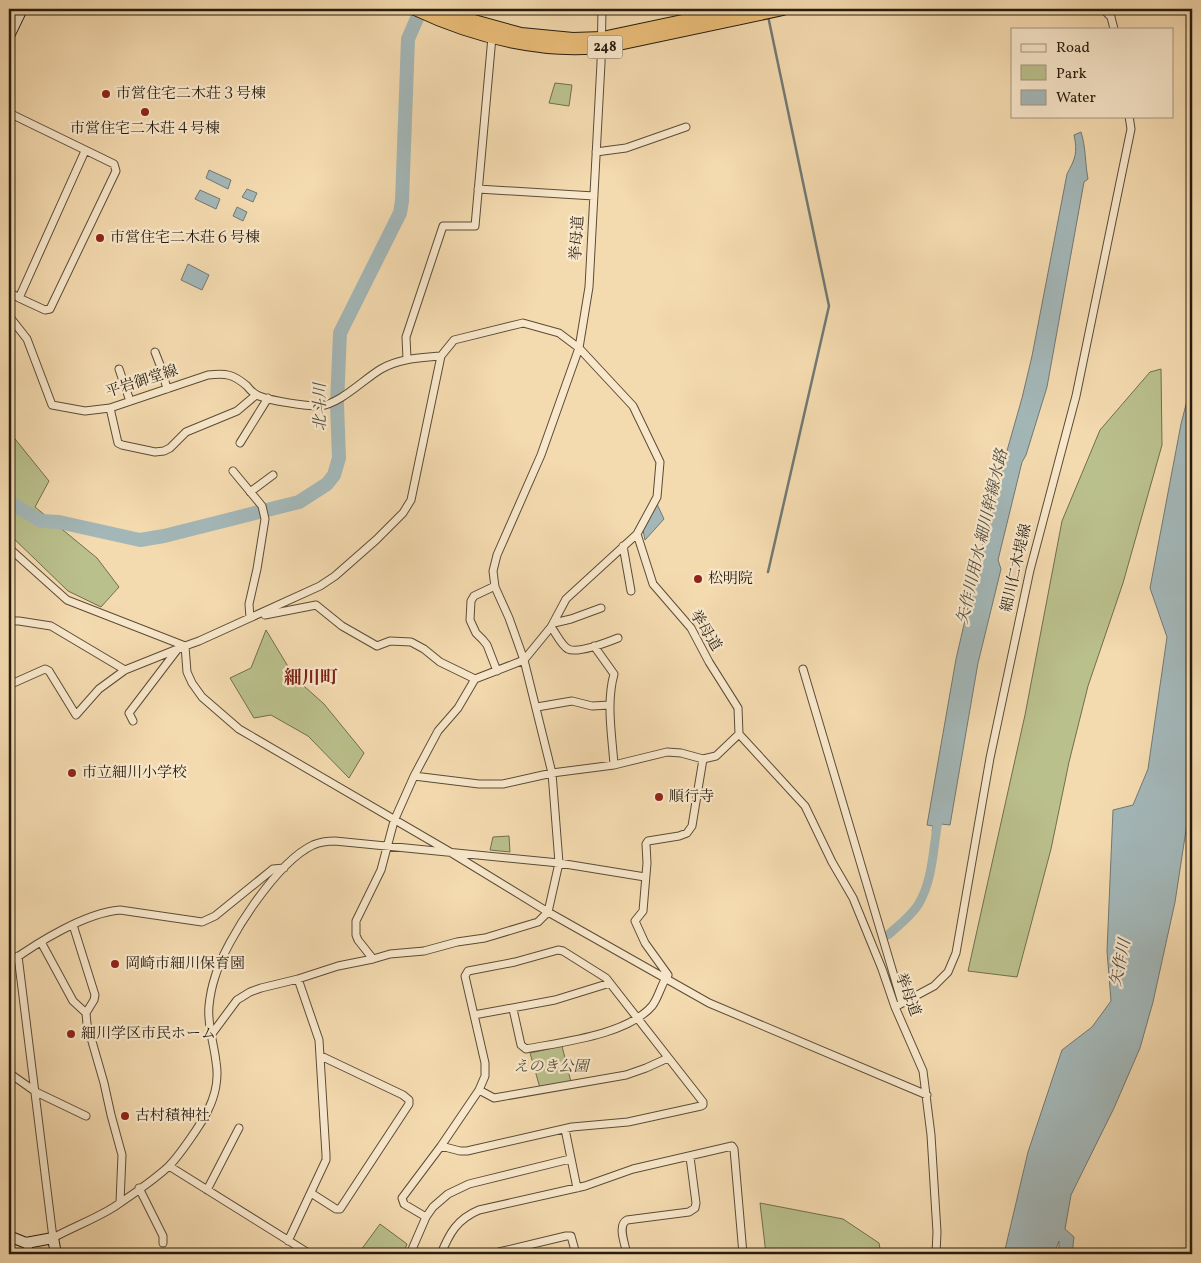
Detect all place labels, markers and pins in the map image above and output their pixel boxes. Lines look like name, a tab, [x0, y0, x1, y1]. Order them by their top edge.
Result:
place label: 市営住宅二木荘３号棟	[116, 84, 266, 105]
marker: 市営住宅二木荘３号棟	[100, 88, 112, 100]
marker: 市営住宅二木荘４号棟	[139, 106, 151, 118]
place label: 市営住宅二木荘４号棟	[70, 119, 220, 140]
place label: 市営住宅二木荘６号棟	[110, 228, 260, 249]
marker: 市営住宅二木荘６号棟	[94, 232, 106, 244]
place label: 松明院	[708, 569, 753, 590]
marker: 松明院	[692, 573, 704, 585]
place label: 市立細川小学校	[82, 763, 187, 784]
marker: 市立細川小学校	[66, 767, 78, 779]
place label: 順行寺	[669, 787, 714, 808]
marker: 順行寺	[653, 791, 665, 803]
place label: 岡崎市細川保育園	[125, 954, 245, 975]
marker: 岡崎市細川保育園	[109, 958, 121, 970]
place label: 細川学区市民ホーム	[81, 1024, 216, 1045]
marker: 細川学区市民ホーム	[65, 1028, 77, 1040]
place label: 古村積神社	[135, 1106, 210, 1127]
marker: 古村積神社	[119, 1110, 131, 1122]

